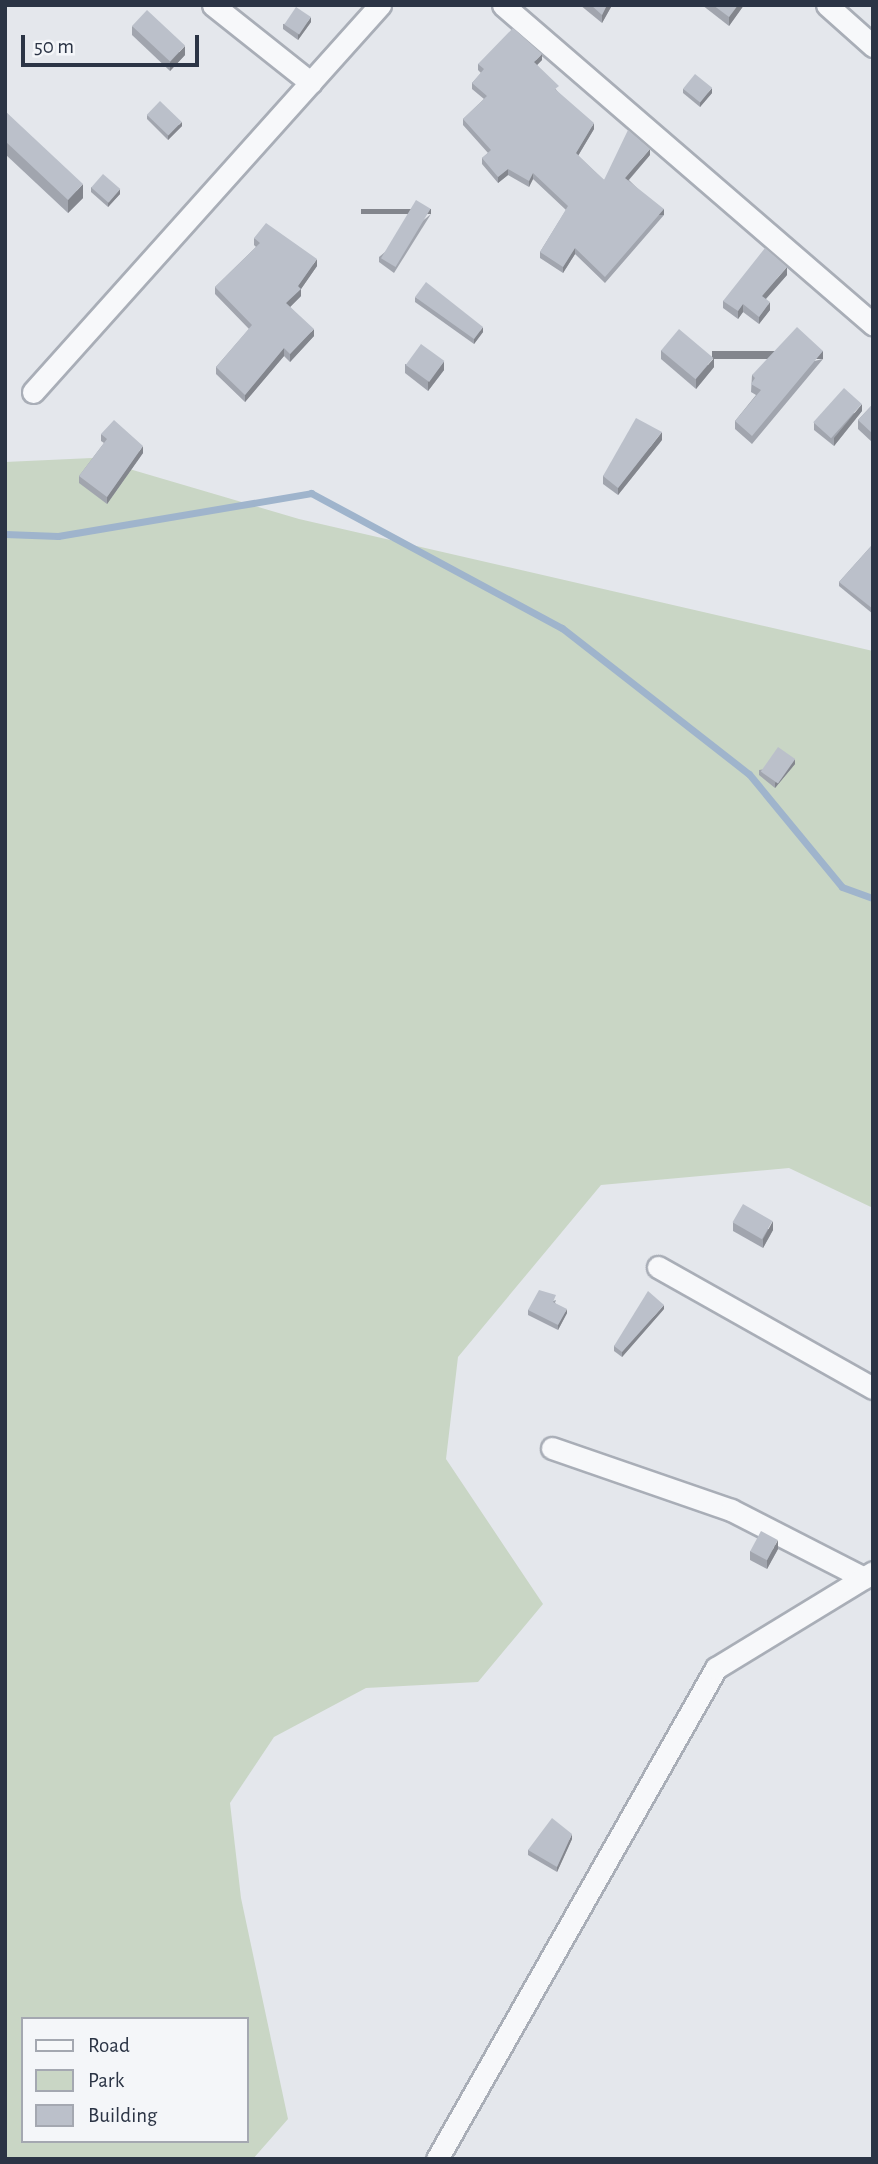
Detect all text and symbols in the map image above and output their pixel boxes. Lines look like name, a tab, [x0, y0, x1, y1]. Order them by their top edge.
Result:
scale bar	[24, 21, 203, 65]
text: 50 m	[34, 36, 74, 57]
legend	[21, 2017, 248, 2143]
text: Road	[88, 2035, 130, 2056]
text: Park	[88, 2070, 124, 2091]
text: Building	[88, 2105, 157, 2126]

